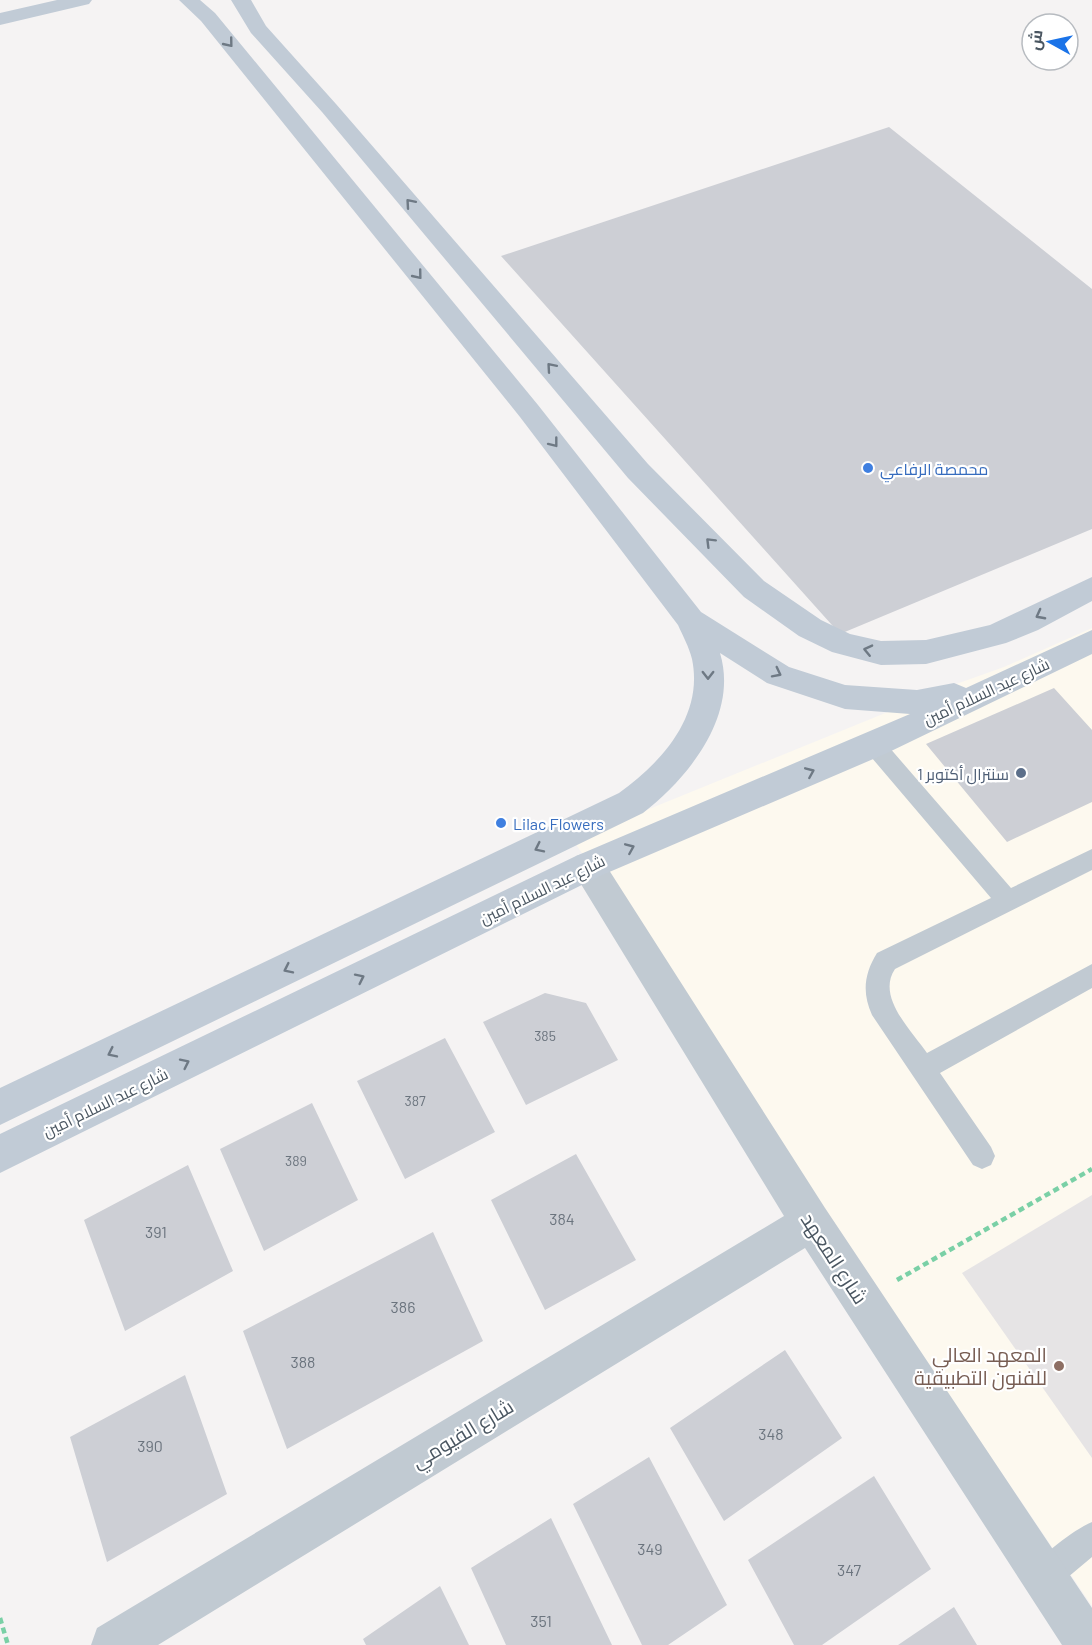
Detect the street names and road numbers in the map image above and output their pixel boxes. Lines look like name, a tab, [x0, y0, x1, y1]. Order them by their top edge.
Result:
street label: شارع عبد السلام أمين	[920, 653, 1053, 731]
street label: شارع عبد السلام أمين	[476, 850, 609, 930]
street label: شارع عبد السلام أمين	[39, 1063, 172, 1143]
street label: شارع المعهد	[794, 1208, 873, 1310]
street label: شارع الفيومي	[407, 1393, 520, 1477]

